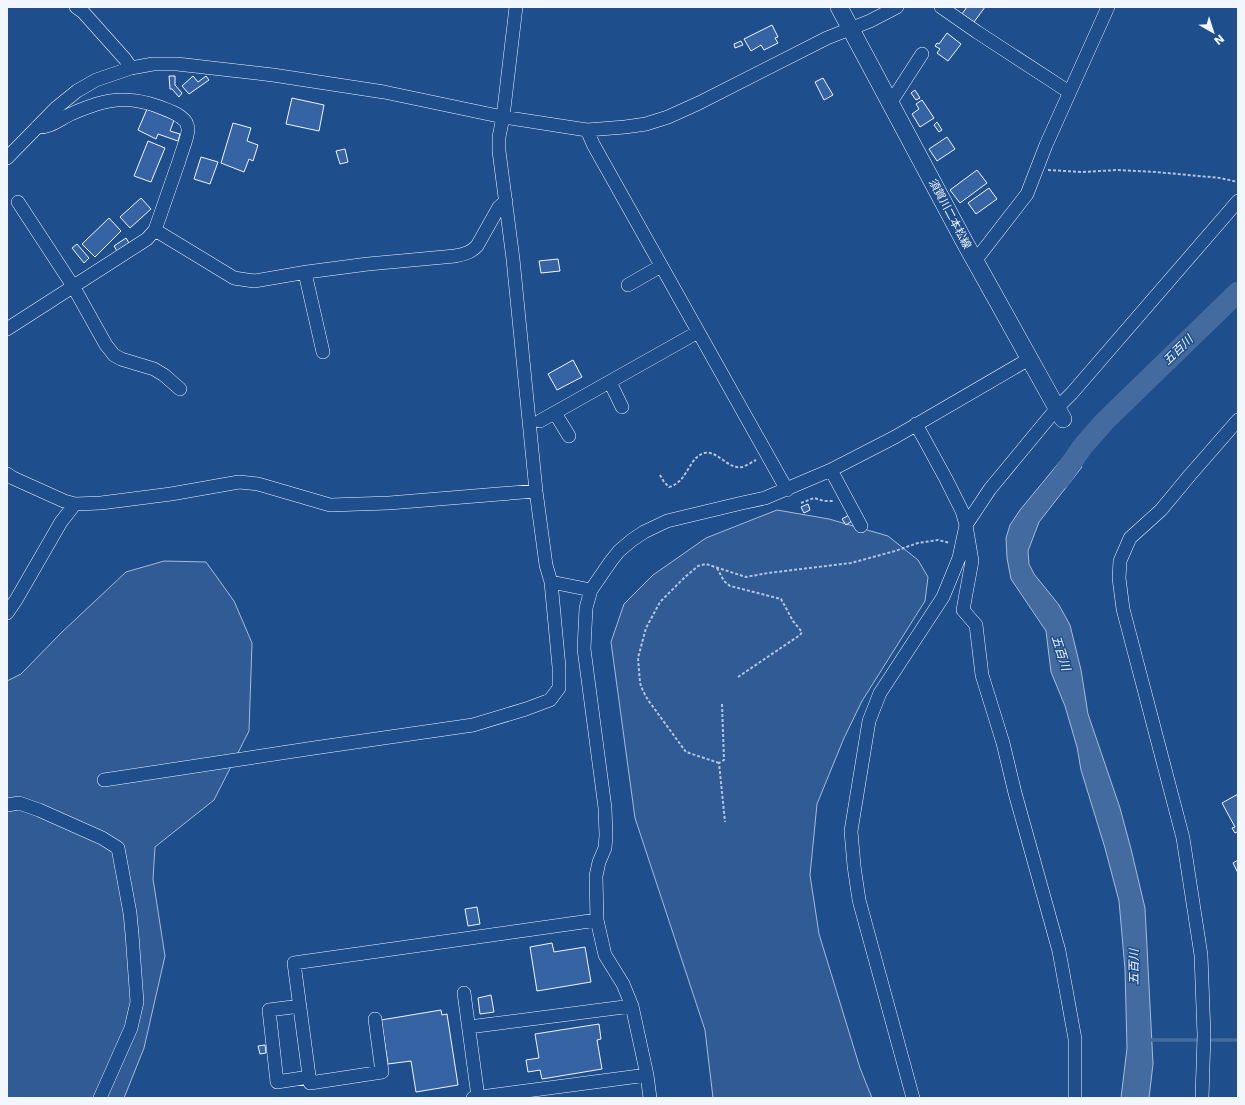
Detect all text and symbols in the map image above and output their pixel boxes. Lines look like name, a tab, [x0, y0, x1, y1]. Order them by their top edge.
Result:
north arrow	[1193, 12, 1233, 52]
text: N	[1211, 31, 1227, 47]
street label: 須賀川二本松線	[926, 177, 974, 251]
water label: 五百川	[1160, 331, 1197, 368]
water label: 五百川	[1049, 634, 1074, 674]
water label: 五百川	[1127, 947, 1141, 985]

